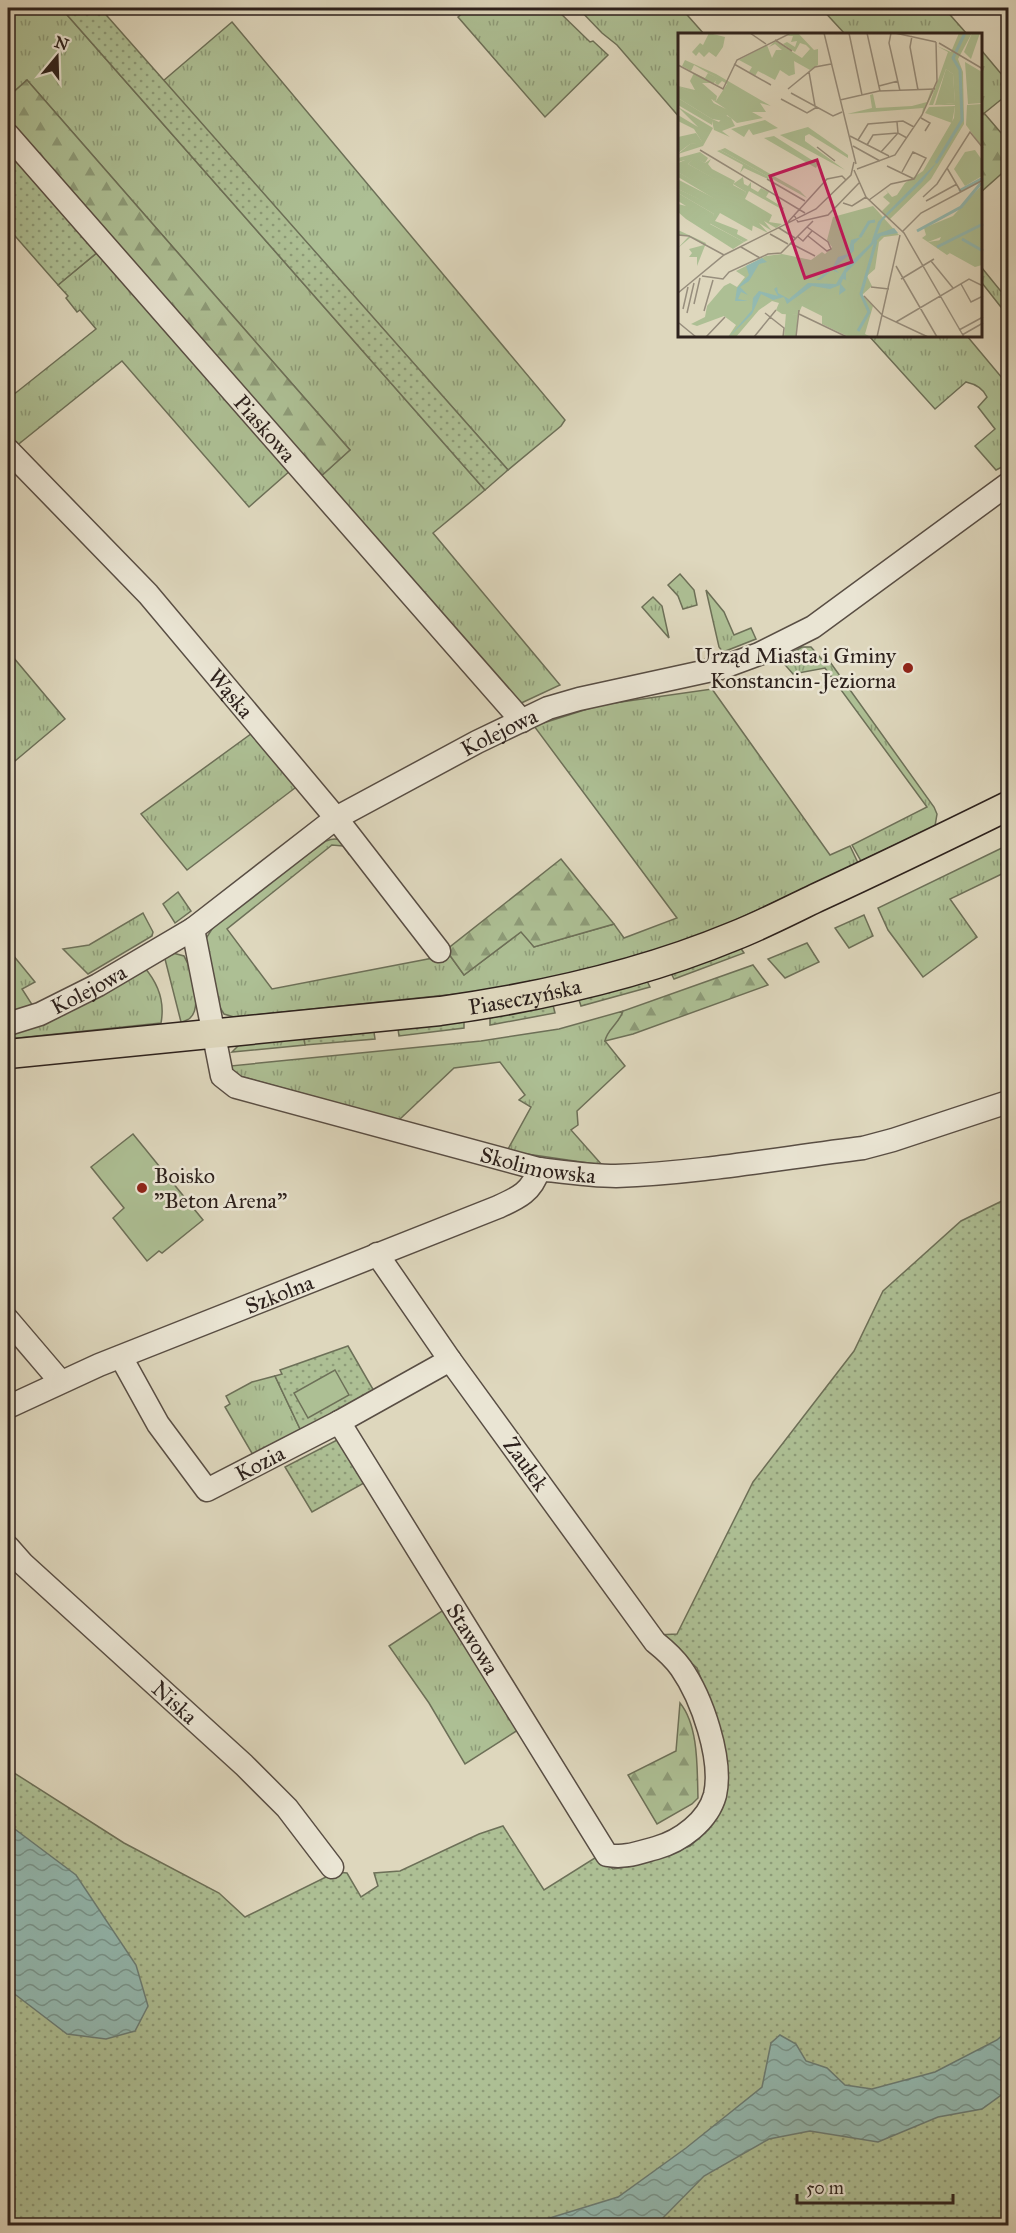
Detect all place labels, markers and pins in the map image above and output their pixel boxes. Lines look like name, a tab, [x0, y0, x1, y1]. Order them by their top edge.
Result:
place label: Urząd Miasta i Gminy Konstancin-Jeziorna	[695, 642, 897, 694]
marker: Urząd Miasta i Gminy Konstancin-Jeziorna	[901, 661, 915, 675]
place label: Boisko "Beton Arena"	[154, 1162, 287, 1214]
marker: Boisko "Beton Arena"	[135, 1181, 149, 1195]

